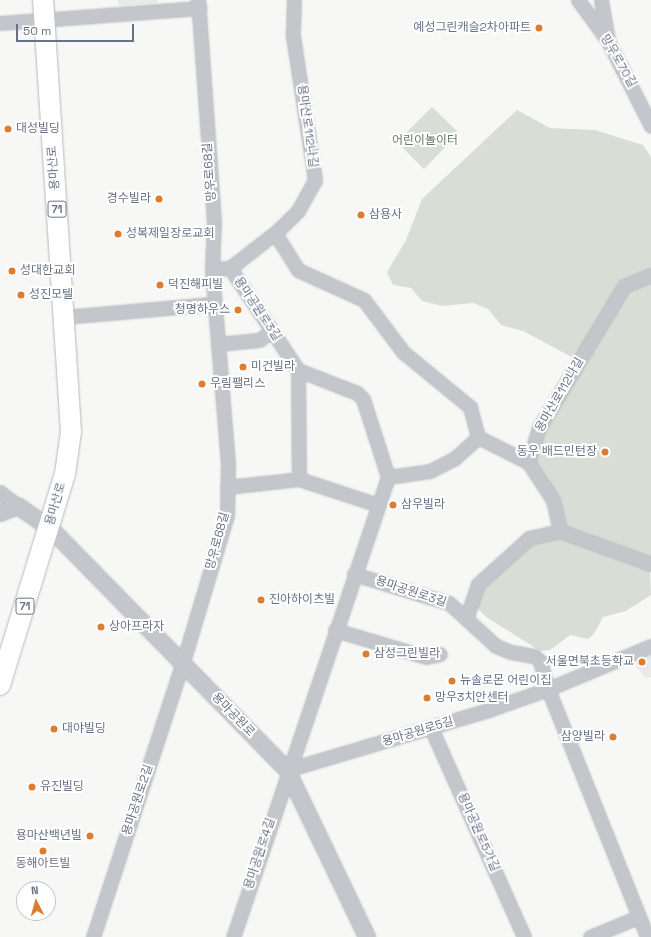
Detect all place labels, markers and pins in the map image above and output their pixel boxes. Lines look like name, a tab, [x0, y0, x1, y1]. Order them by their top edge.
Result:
place label: 예성그린캐슬2차아파트	[413, 21, 531, 35]
marker: 예성그린캐슬2차아파트	[534, 23, 544, 33]
place label: 대성빌딩	[16, 122, 60, 136]
marker: 대성빌딩	[3, 124, 13, 134]
place label: 경수빌라	[107, 192, 151, 206]
marker: 경수빌라	[154, 194, 164, 204]
place label: 삼용사	[369, 208, 402, 222]
marker: 삼용사	[356, 210, 366, 220]
place label: 성복제일장로교회	[126, 227, 214, 241]
marker: 성복제일장로교회	[113, 229, 123, 239]
place label: 성대한교회	[20, 264, 75, 278]
marker: 성대한교회	[7, 266, 17, 276]
place label: 덕진해피빌	[168, 278, 223, 292]
marker: 덕진해피빌	[155, 280, 165, 290]
place label: 성진모텔	[29, 288, 73, 302]
marker: 성진모텔	[16, 290, 26, 300]
place label: 청명하우스	[175, 303, 230, 317]
marker: 청명하우스	[233, 305, 243, 315]
place label: 미건빌라	[251, 360, 295, 374]
marker: 미건빌라	[238, 362, 248, 372]
place label: 우림팰리스	[210, 377, 265, 391]
marker: 우림팰리스	[197, 379, 207, 389]
place label: 동우 배드민턴장	[517, 445, 597, 459]
marker: 동우 배드민턴장	[600, 447, 610, 457]
place label: 삼우빌라	[401, 498, 445, 512]
marker: 삼우빌라	[388, 500, 398, 510]
place label: 진아하이츠빌	[269, 593, 335, 607]
marker: 진아하이츠빌	[256, 595, 266, 605]
place label: 상아프라자	[109, 620, 164, 634]
marker: 상아프라자	[96, 622, 106, 632]
place label: 삼성그린빌라	[374, 647, 440, 661]
marker: 삼성그린빌라	[361, 649, 371, 659]
place label: 서울면북초등학교	[546, 655, 634, 669]
marker: 서울면북초등학교	[637, 657, 647, 667]
place label: 뉴솔로몬 어린이집	[460, 674, 551, 688]
marker: 뉴솔로몬 어린이집	[447, 676, 457, 686]
place label: 망우3치안센터	[435, 691, 508, 705]
marker: 망우3치안센터	[422, 693, 432, 703]
place label: 대야빌딩	[62, 722, 106, 736]
marker: 대야빌딩	[49, 724, 59, 734]
place label: 삼양빌라	[561, 730, 605, 744]
marker: 삼양빌라	[608, 732, 618, 742]
place label: 유진빌딩	[40, 780, 84, 794]
marker: 유진빌딩	[27, 782, 37, 792]
place label: 용마산백년빌	[16, 829, 82, 843]
marker: 용마산백년빌	[85, 831, 95, 841]
marker: 동해아트빌	[38, 846, 48, 856]
place label: 동해아트빌	[15, 857, 71, 871]

